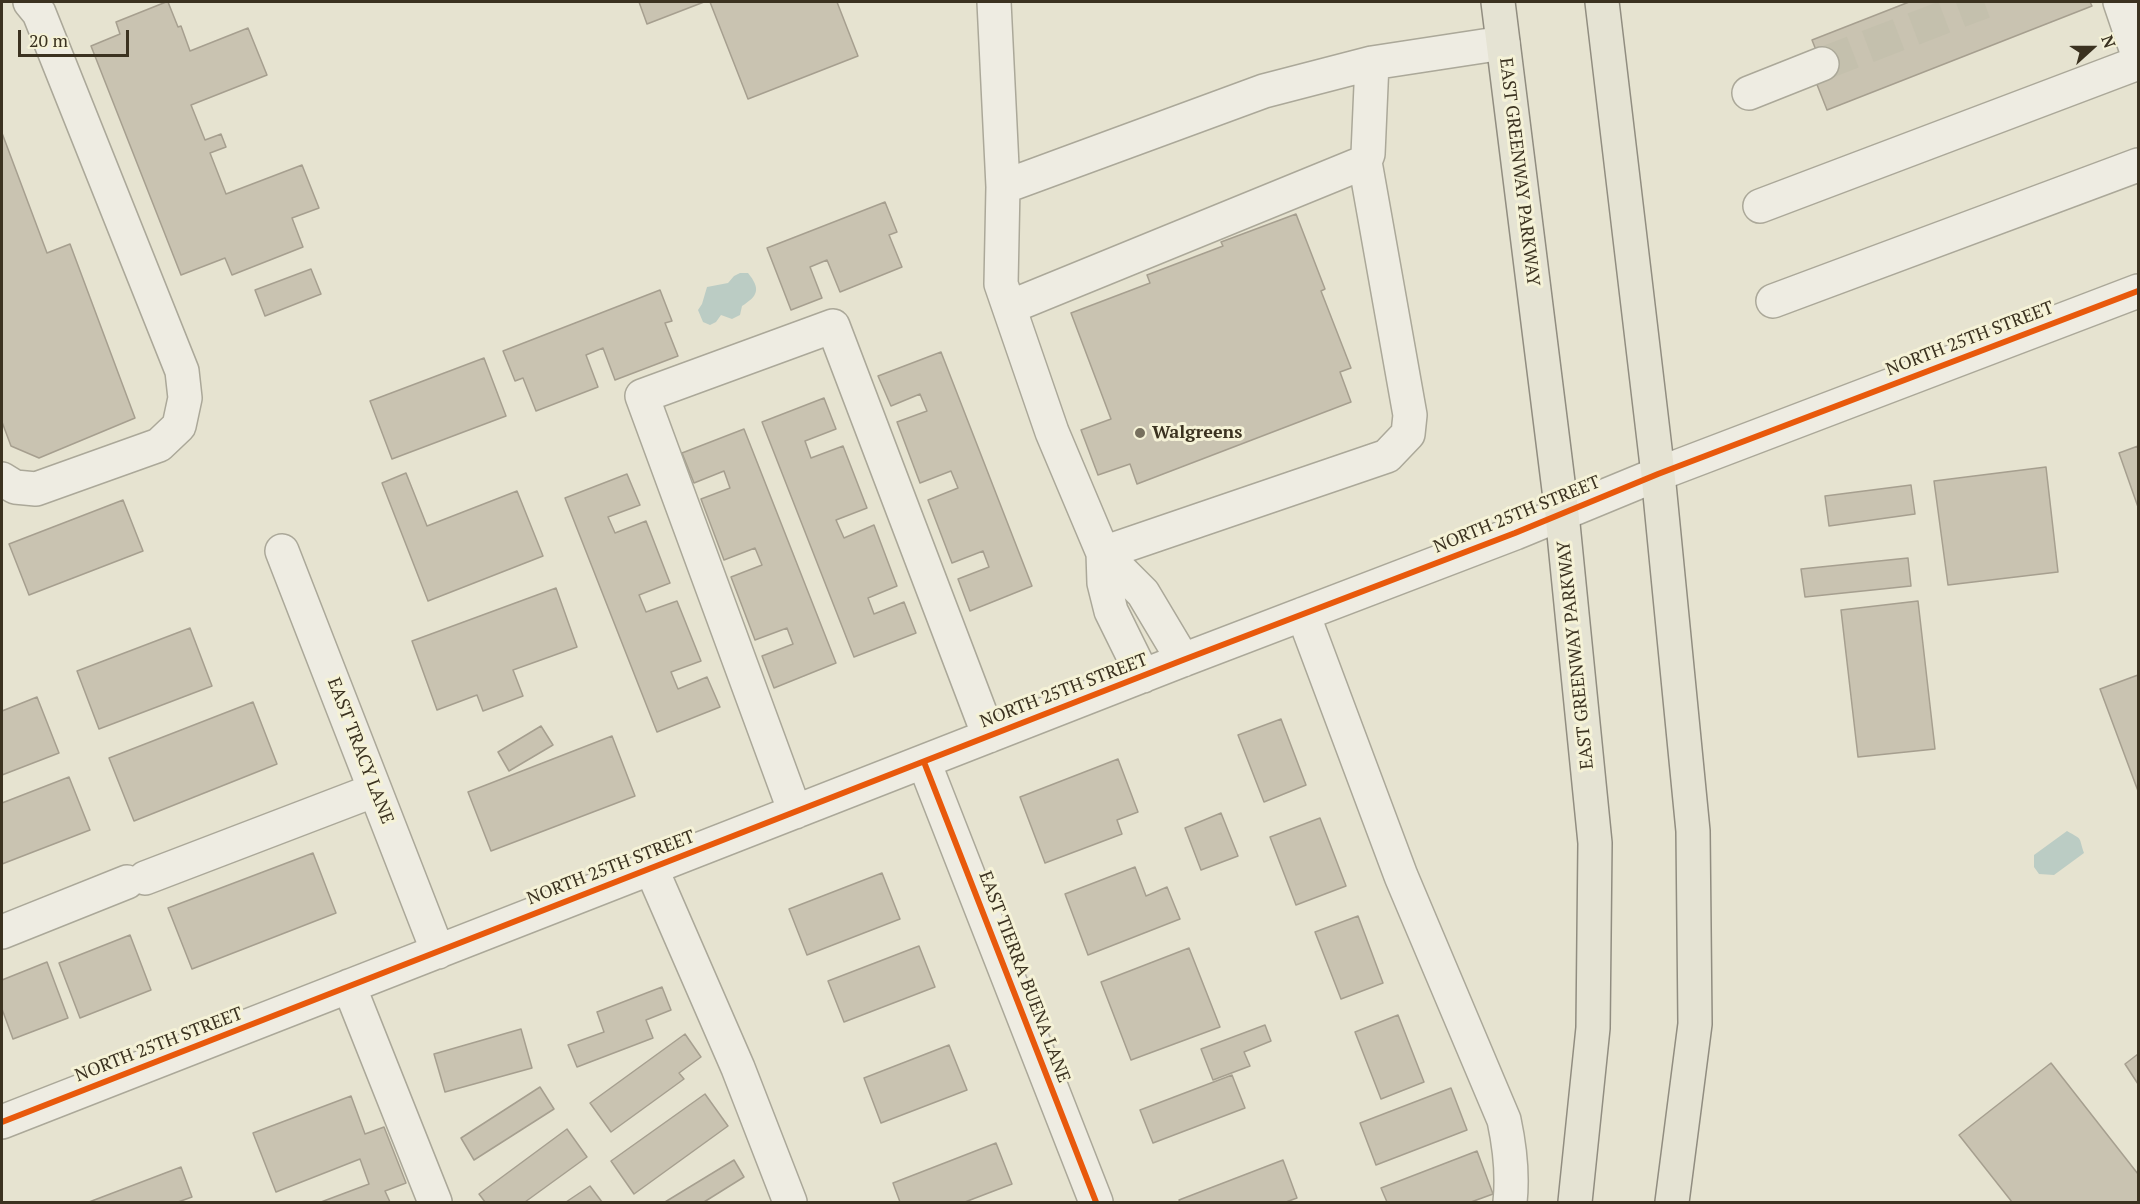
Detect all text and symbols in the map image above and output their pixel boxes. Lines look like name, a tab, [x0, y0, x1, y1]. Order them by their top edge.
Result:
scale bar	[21, 18, 132, 56]
north arrow	[2062, 18, 2122, 78]
text: 20 m	[29, 28, 68, 52]
text: N	[2096, 32, 2121, 51]
street label: EAST GREENWAY PARKWAY	[1494, 57, 1544, 287]
street label: NORTH 25TH STREET	[1883, 297, 2057, 381]
place label: Walgreens	[1152, 422, 1242, 444]
marker: Walgreens	[1133, 426, 1147, 440]
street label: NORTH 25TH STREET	[1431, 472, 1603, 558]
street label: EAST GREENWAY PARKWAY	[1553, 540, 1599, 770]
street label: NORTH 25TH STREET	[977, 649, 1151, 733]
street label: EAST TRACY LANE	[322, 675, 398, 827]
street label: NORTH 25TH STREET	[524, 826, 698, 910]
street label: EAST TIERRA BUENA LANE	[974, 868, 1074, 1086]
street label: NORTH 25TH STREET	[72, 1003, 246, 1087]

